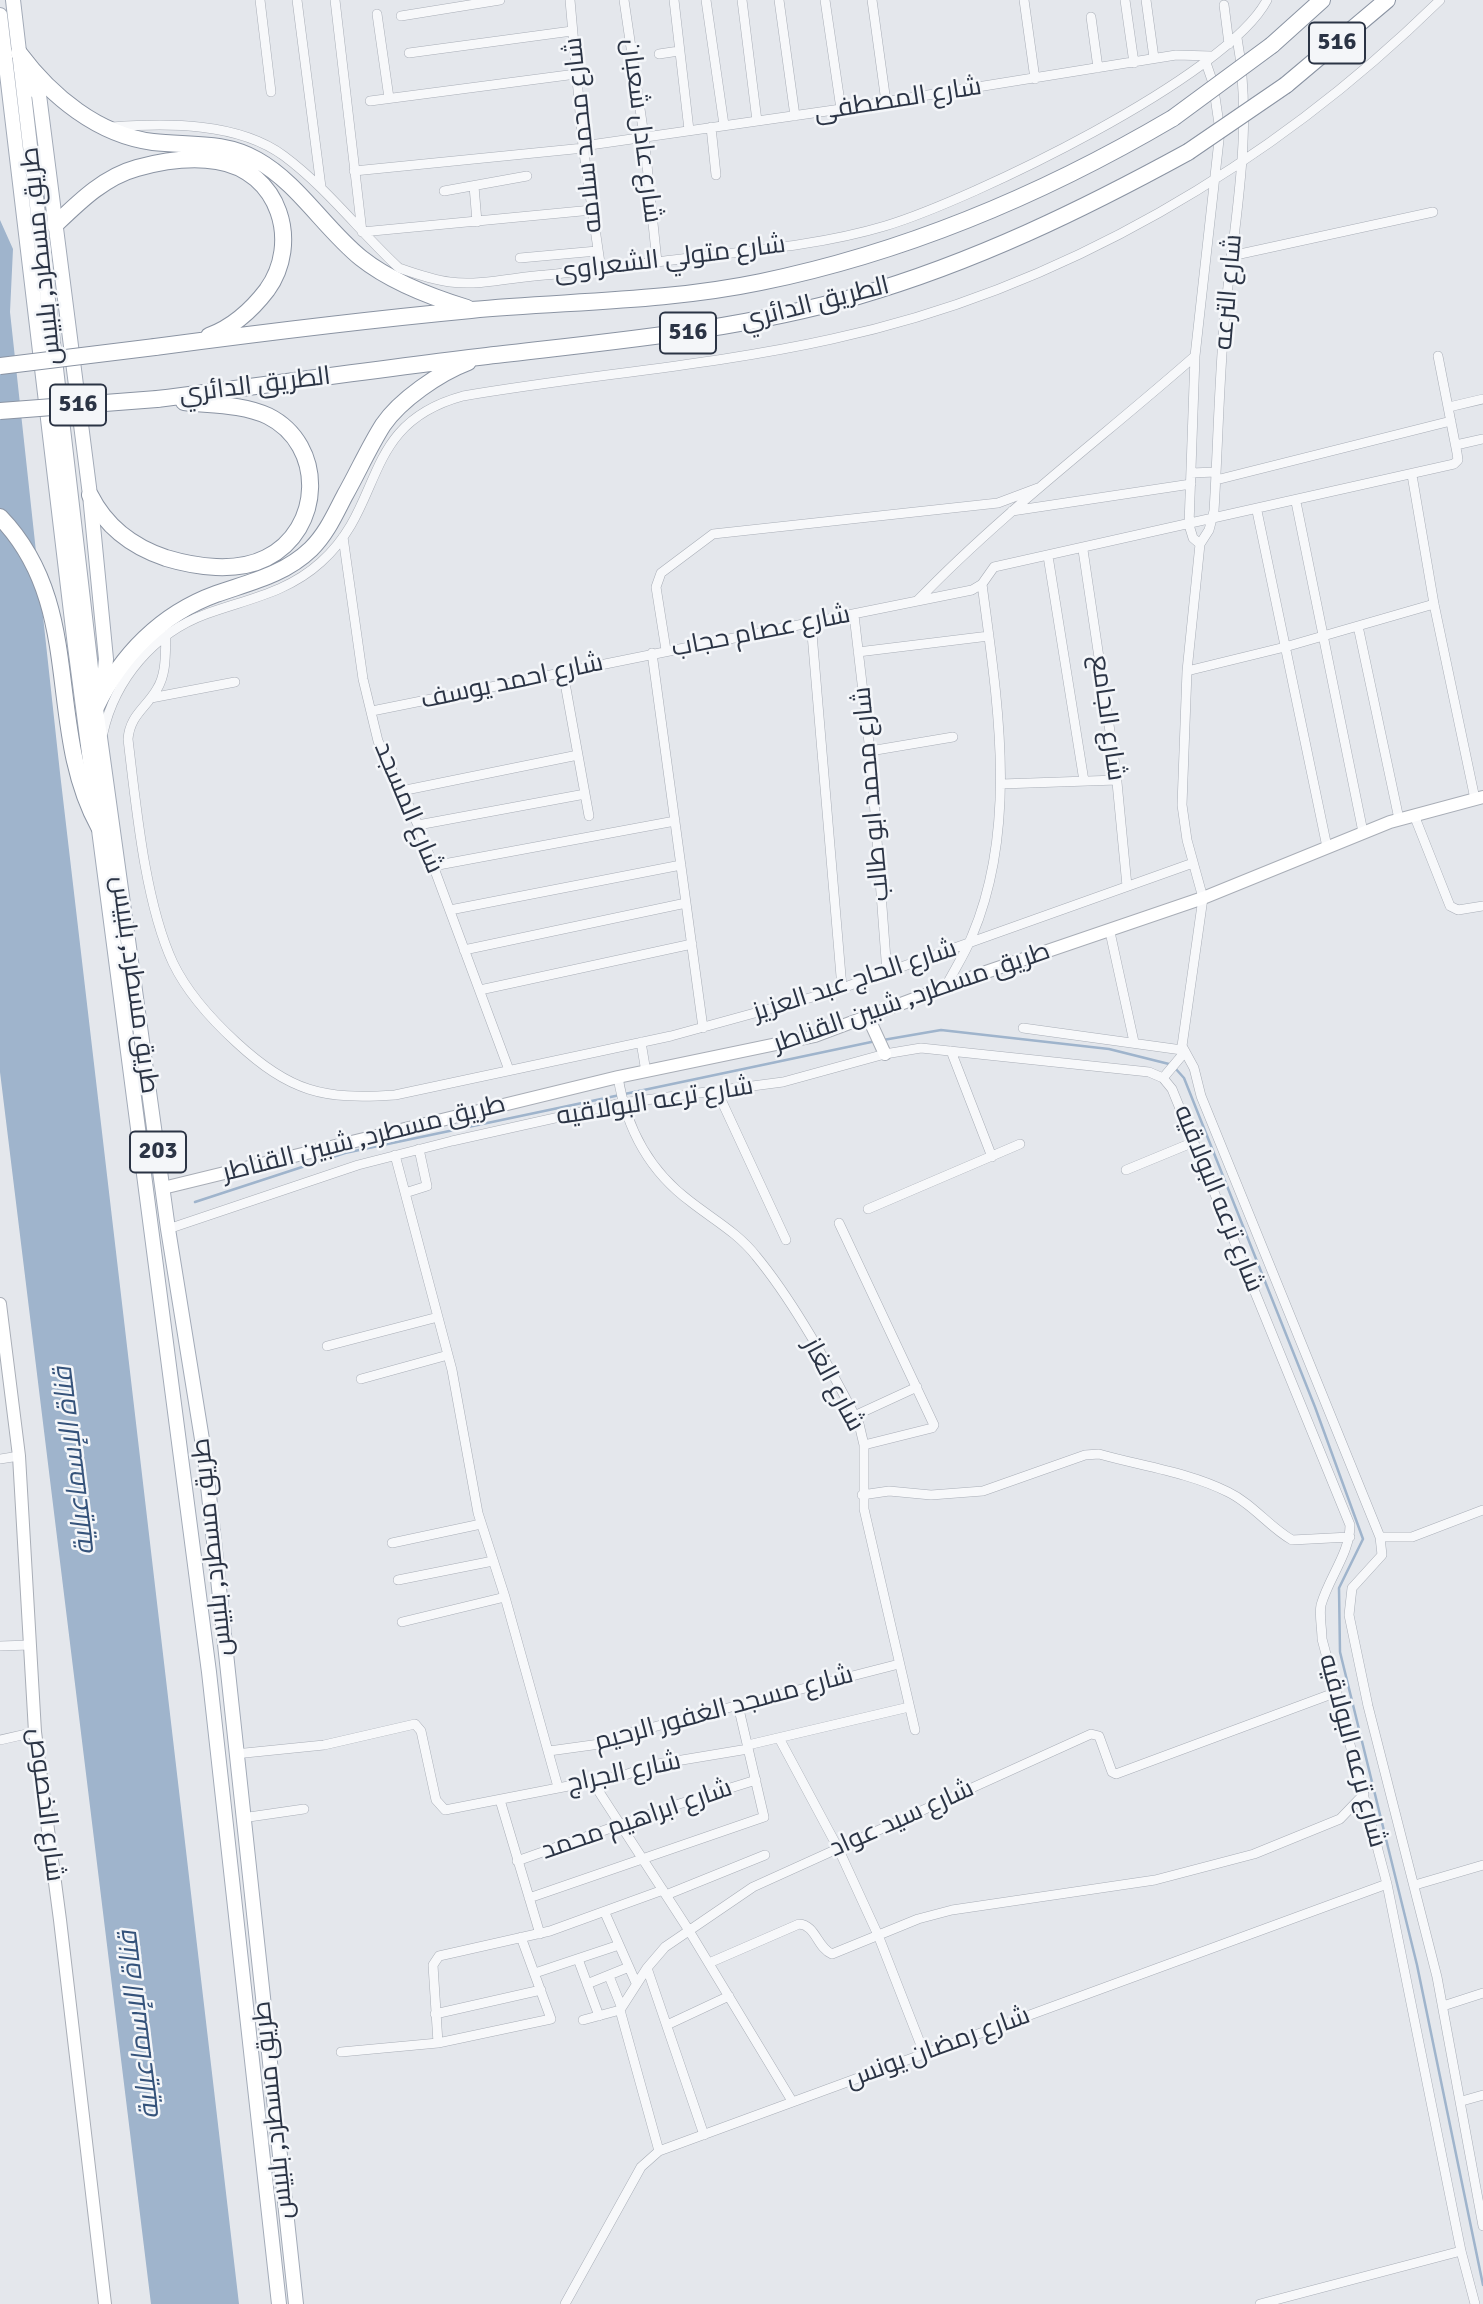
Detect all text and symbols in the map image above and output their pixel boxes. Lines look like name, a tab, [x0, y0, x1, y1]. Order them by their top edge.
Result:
road number: 516	[1309, 23, 1365, 64]
street label: شارع محمد سلامه	[558, 36, 610, 234]
street label: شارع عادل شعبان	[614, 37, 668, 225]
street label: شارع المصطفى	[812, 71, 984, 129]
street label: طريق مسطرد, بلبيس	[15, 145, 69, 367]
street label: شارع متولي الشعراوى	[552, 229, 788, 289]
street label: شارع الترعه	[1208, 233, 1250, 351]
street label: الطريق الدائري	[737, 270, 893, 338]
road number: 516	[660, 312, 716, 354]
street label: الطريق الدائري	[177, 361, 333, 411]
road number: 516	[50, 384, 106, 426]
street label: شارع عصام حجاب	[669, 599, 853, 665]
street label: شارع احمد يوسف	[418, 647, 606, 717]
street label: شارع الجامع	[1083, 653, 1131, 783]
street label: شارع محمد ابو طالب	[847, 685, 897, 903]
street label: شارع المسجد	[366, 738, 450, 878]
street label: طريق مسطرد, بلبيس	[103, 874, 165, 1096]
street label: شارع الحاج عبد العزيز	[749, 933, 961, 1029]
street label: طريق مسطرد, شبين القناطر	[770, 936, 1054, 1060]
street label: شارع ترعه البولاقيه	[554, 1071, 756, 1133]
street label: طريق مسطرد, شبين القناطر	[219, 1089, 509, 1189]
street label: شارع ترعه البولاقيه	[1166, 1101, 1270, 1297]
road number: 203	[130, 1132, 186, 1172]
street label: شارع الغاز	[795, 1333, 871, 1437]
water label: قناة الإسماعيلية	[47, 1365, 103, 1557]
street label: طريق مسطرد, بلبيس	[186, 1436, 240, 1658]
street label: شارع ترعه البولاقيه	[1311, 1651, 1393, 1851]
street label: شارع مسجد الغفور الرحيم	[591, 1659, 857, 1759]
street label: شارع الخصوص	[20, 1727, 70, 1883]
street label: شارع الجراج	[564, 1746, 684, 1800]
street label: شارع ابراهيم محمد	[537, 1773, 737, 1867]
street label: شارع سيد عواد	[825, 1773, 979, 1865]
water label: قناة الإسماعيلية	[112, 1929, 168, 2121]
street label: طريق مسطرد, بلبيس	[247, 1999, 301, 2221]
street label: شارع رمضان يونس	[842, 2000, 1034, 2096]

